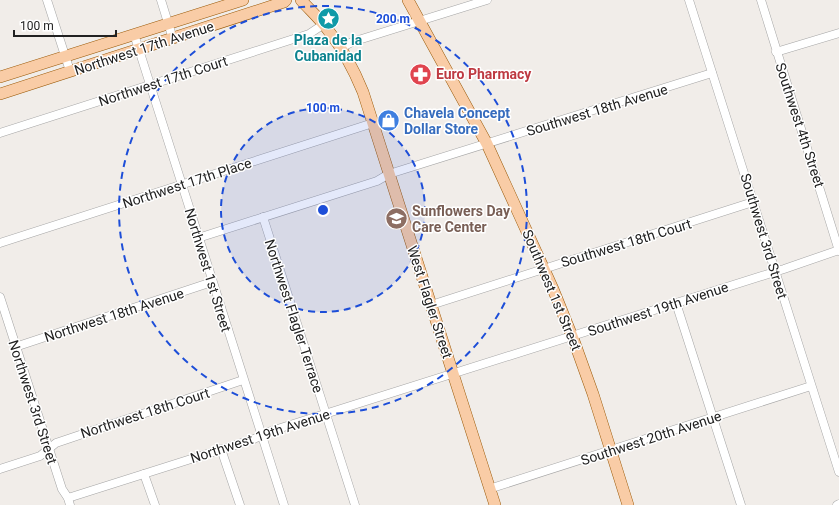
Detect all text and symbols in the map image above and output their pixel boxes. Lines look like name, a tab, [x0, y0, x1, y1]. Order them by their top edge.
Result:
place icon: Plaza de la Cubanidad	[315, 5, 341, 31]
scale bar	[14, 12, 116, 38]
text: 200 m	[376, 12, 410, 26]
street label: Northwest 17th Avenue	[72, 18, 216, 78]
text: 100 m	[20, 19, 54, 33]
place label: Plaza de la Cubanidad	[294, 32, 363, 64]
street label: Northwest 17th Court	[97, 52, 230, 109]
pharmacy icon: Euro Pharmacy	[407, 61, 433, 87]
street label: Southwest 4th Street	[772, 61, 828, 190]
place label: Euro Pharmacy	[436, 66, 532, 82]
street label: Southwest 18th Avenue	[524, 81, 670, 139]
text: 100 m	[306, 101, 340, 115]
place label: Chavela Concept Dollar Store	[404, 105, 510, 137]
shop icon: Chavela Concept Dollar Store	[375, 108, 401, 134]
street label: Northwest 17th Place	[120, 155, 254, 211]
street label: Southwest 3rd Street	[737, 171, 791, 301]
centre of rings	[316, 203, 330, 217]
place label: Sunflowers Day Care Center	[412, 203, 511, 235]
street label: Northwest 1st Street	[182, 206, 235, 334]
school or university icon: Sunflowers Day Care Center	[384, 206, 410, 232]
street label: Southwest 18th Court	[559, 215, 694, 270]
street label: Southwest 1st Street	[519, 227, 585, 353]
street label: Northwest Flagler Terrace	[262, 237, 326, 395]
street label: West Flagler Street	[404, 244, 456, 361]
street label: Southwest 19th Avenue	[586, 279, 730, 339]
street label: Northwest 18th Avenue	[42, 285, 186, 345]
street label: Northwest 3rd Street	[5, 338, 61, 466]
street label: Northwest 18th Court	[79, 384, 212, 441]
street label: Northwest 19th Avenue	[188, 406, 332, 466]
street label: Southwest 20th Avenue	[579, 408, 723, 468]

